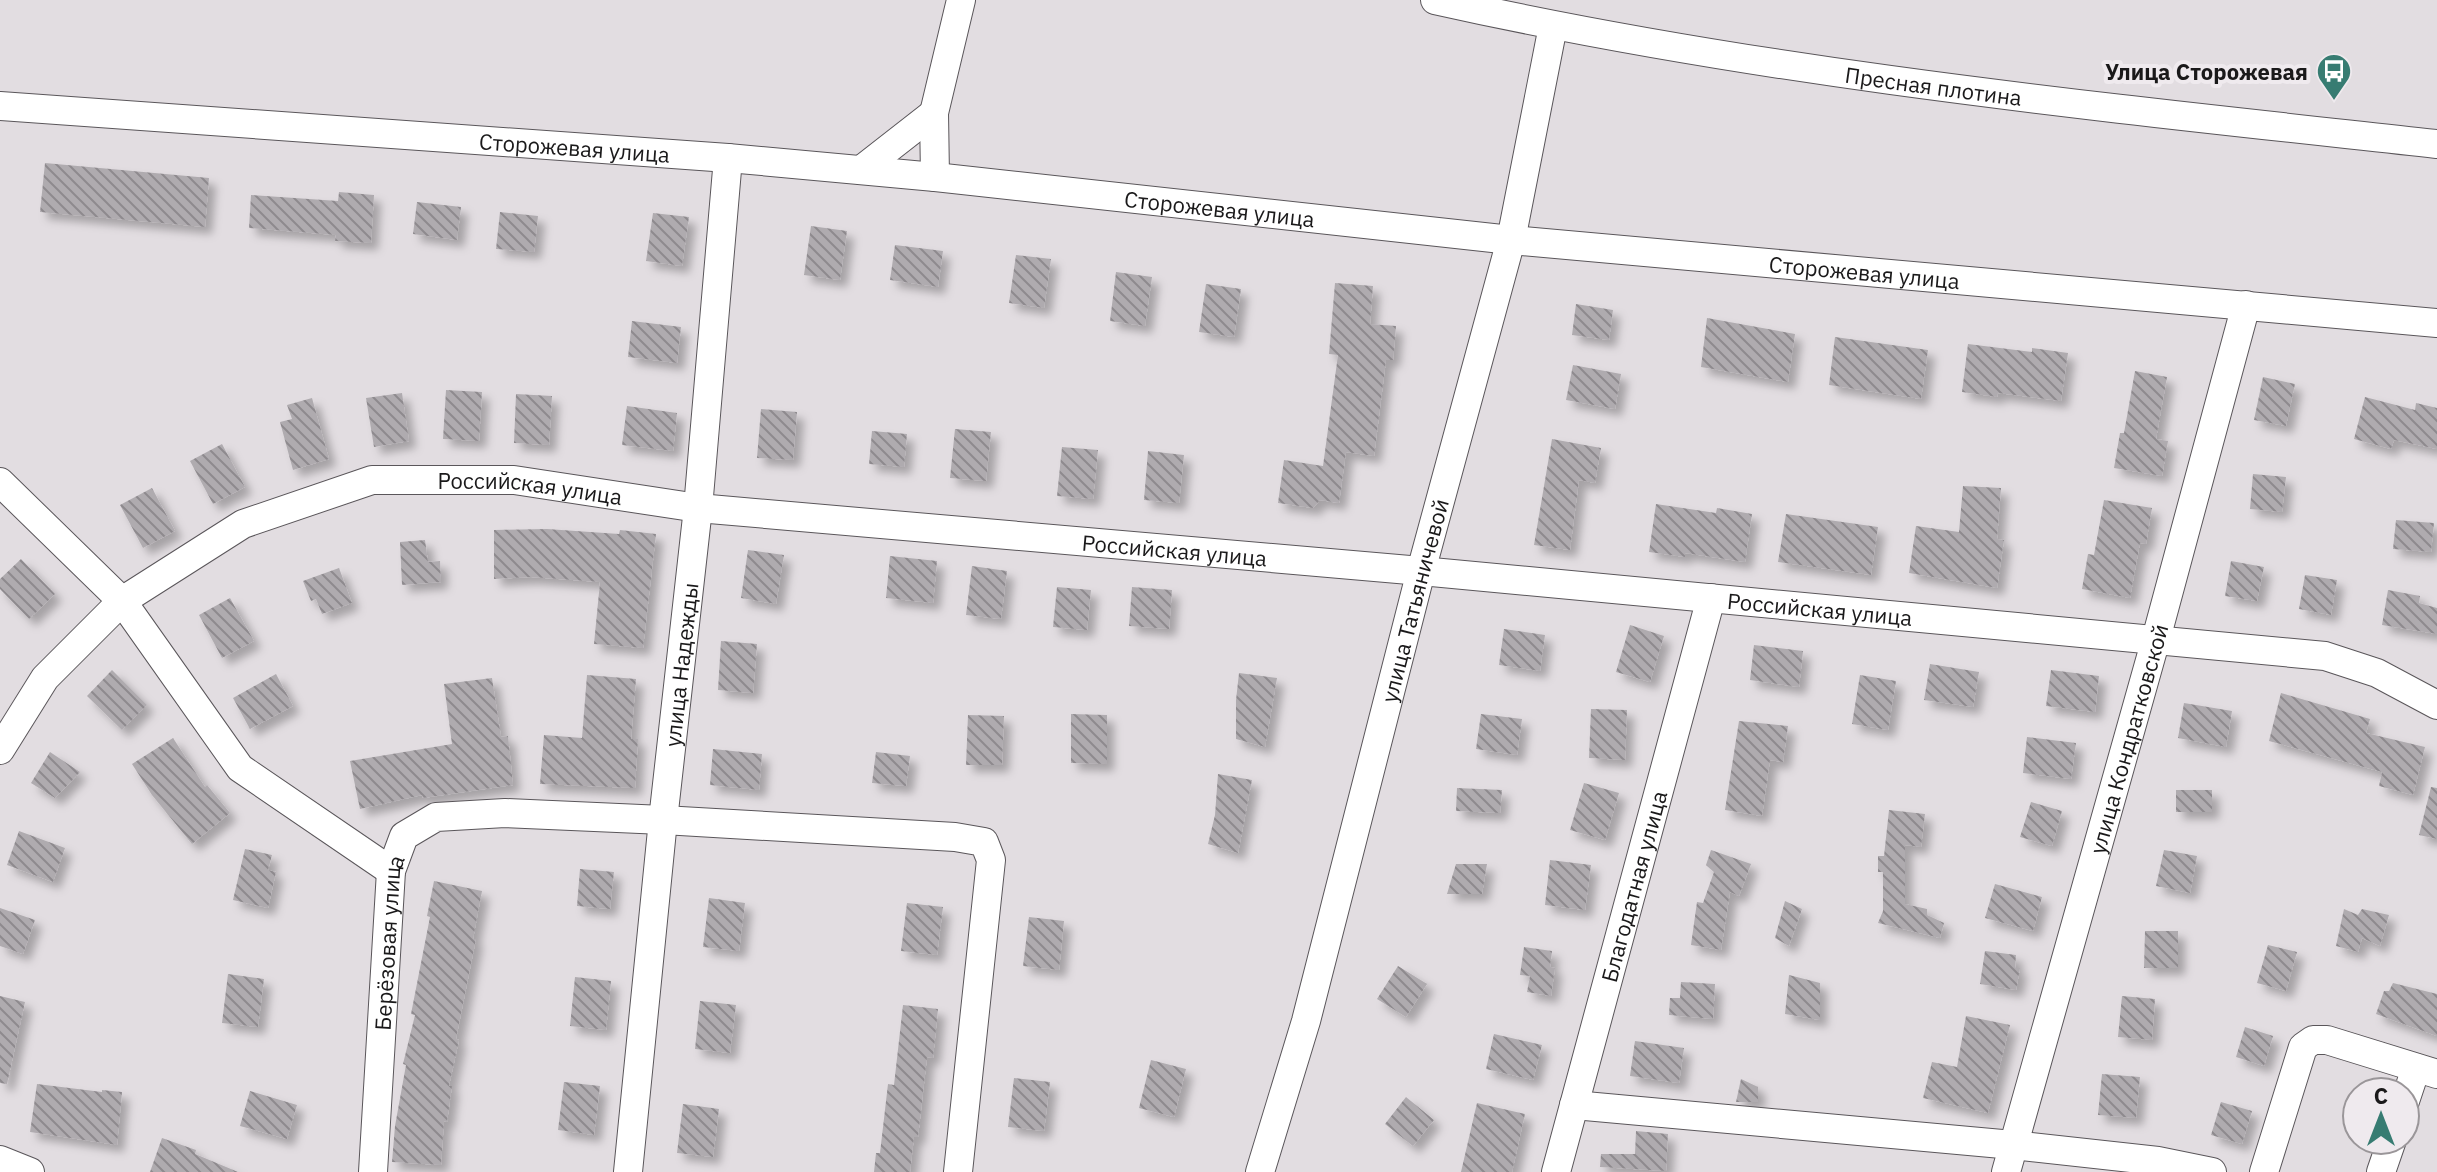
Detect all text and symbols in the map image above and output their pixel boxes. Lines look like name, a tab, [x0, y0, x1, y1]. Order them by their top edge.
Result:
bus stop icon: Улица Сторожевая	[2315, 52, 2353, 102]
place label: Улица Сторожевая	[2105, 57, 2308, 86]
street label: Пресная плотина	[1843, 59, 2024, 112]
street label: Сторожевая улица	[478, 126, 671, 168]
street label: Сторожевая улица	[1123, 183, 1317, 233]
street label: Сторожевая улица	[1768, 249, 1961, 295]
street label: Российская улица	[438, 465, 625, 511]
street label: улица Татьяничевой	[1374, 495, 1455, 705]
street label: Российская улица	[1081, 527, 1269, 572]
street label: улица Надежды	[657, 581, 704, 748]
street label: Российская улица	[1726, 585, 1914, 632]
street label: улица Кондратковской	[2082, 621, 2174, 857]
street label: Благодатная улица	[1593, 787, 1673, 985]
street label: Берёзовая улица	[367, 850, 410, 1031]
north arrow	[2341, 1076, 2421, 1156]
text: С	[2374, 1081, 2388, 1110]

